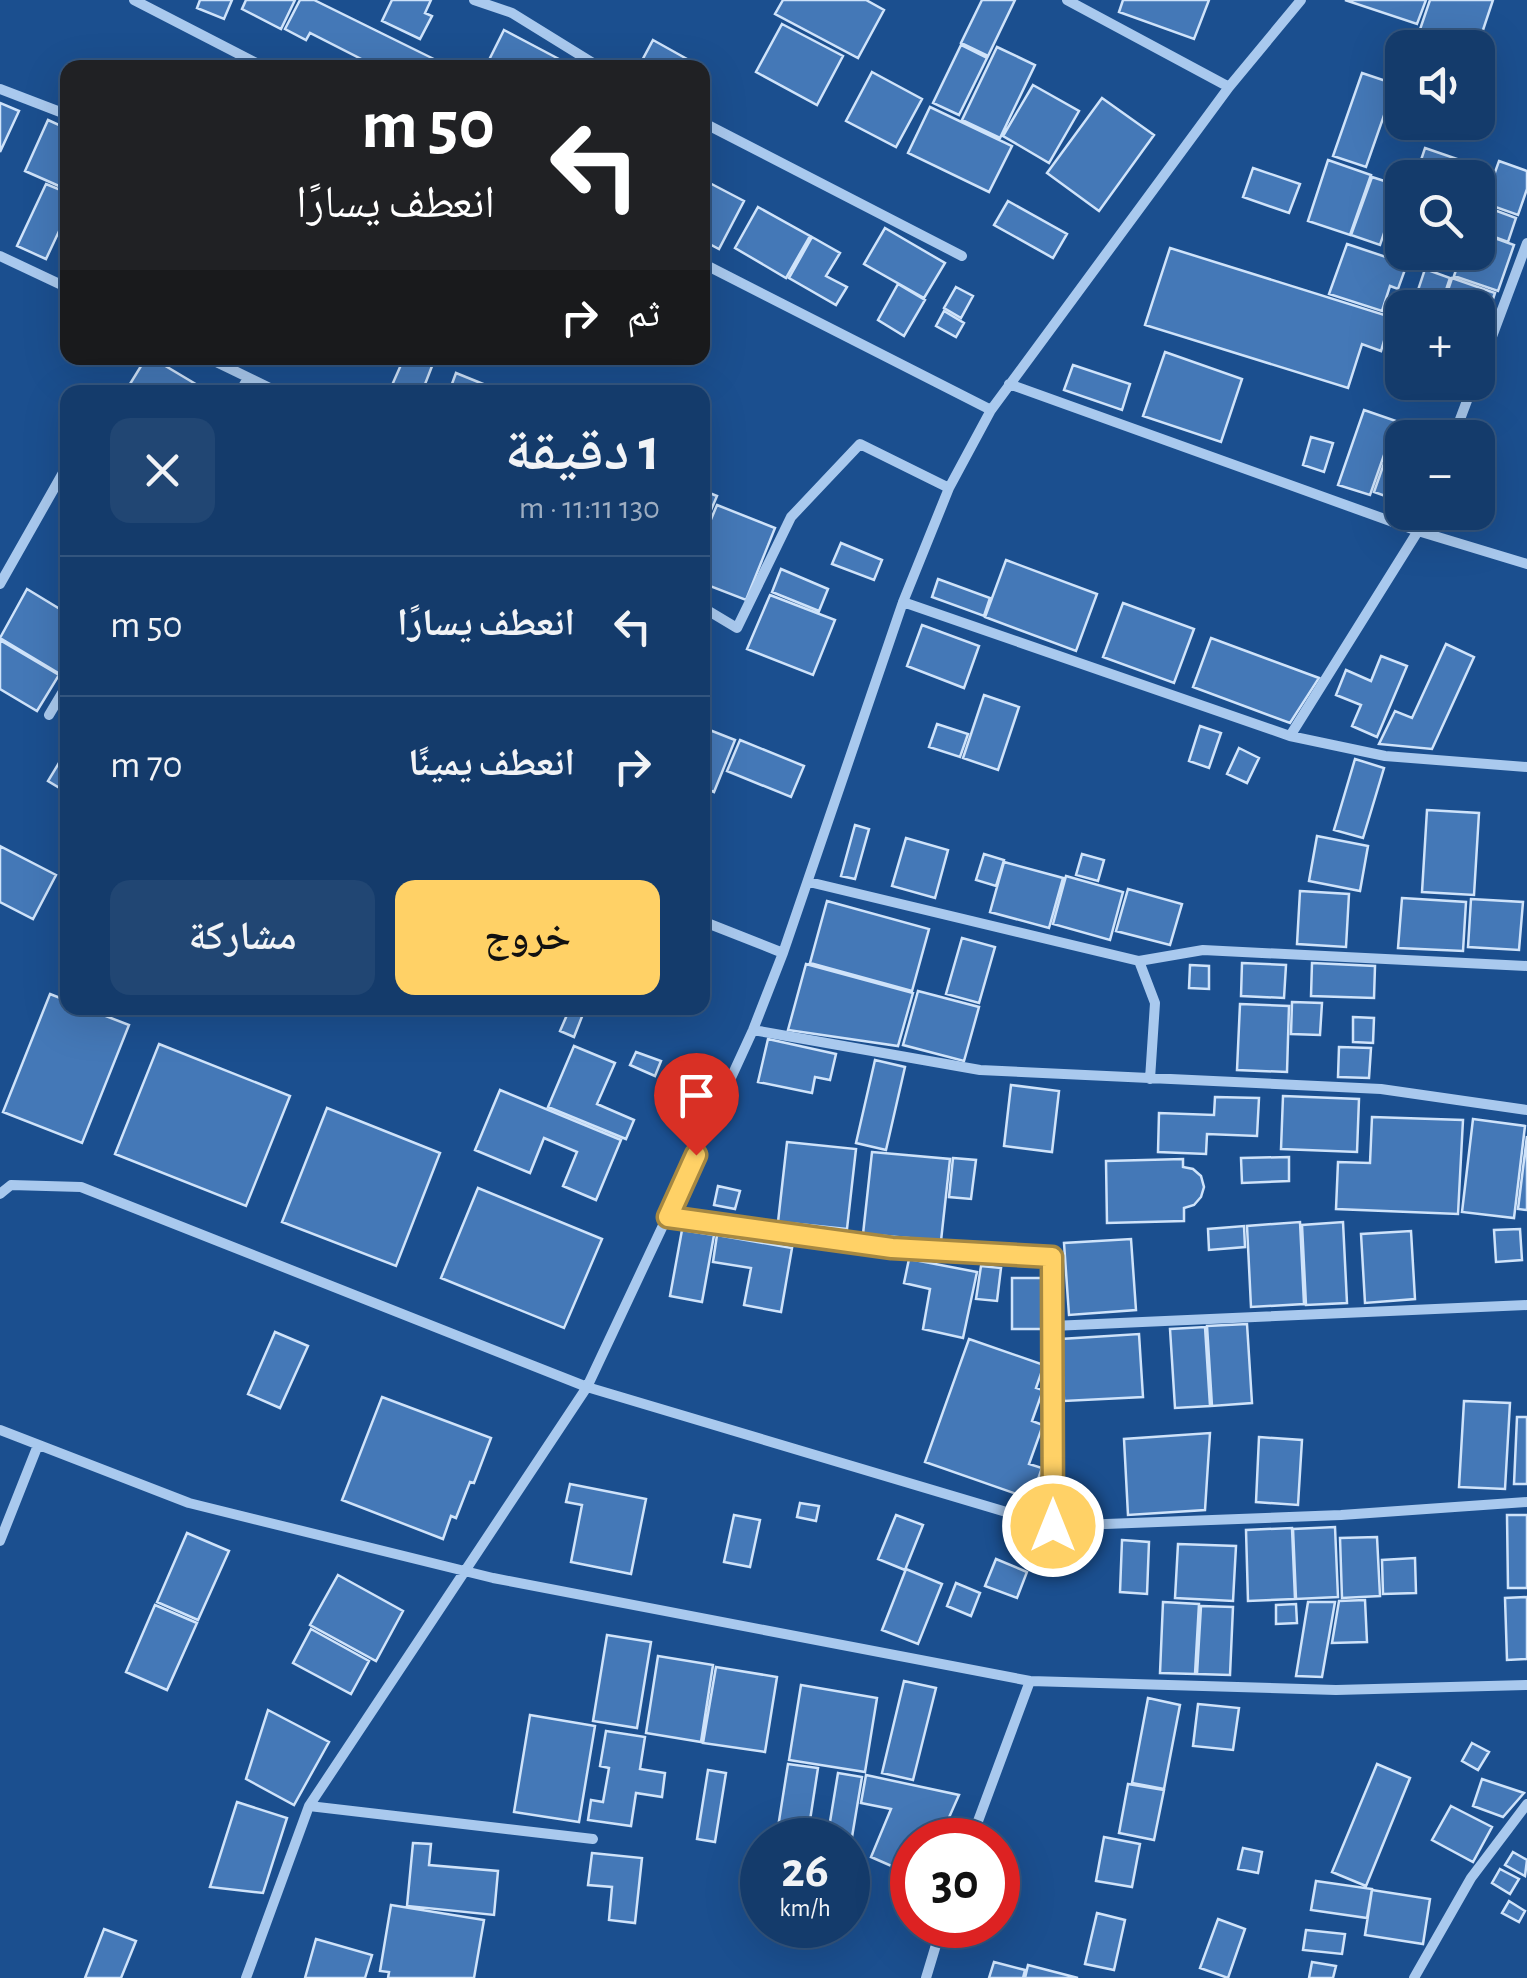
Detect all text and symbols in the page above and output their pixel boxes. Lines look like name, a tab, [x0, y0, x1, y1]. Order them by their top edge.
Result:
map controls	[1385, 30, 1495, 530]
button: sound	[1385, 30, 1495, 140]
text: 50 m	[361, 91, 495, 161]
icon: left	[530, 100, 660, 230]
button: search	[1385, 160, 1495, 270]
text: انعطف يسارًا	[296, 181, 495, 226]
icon: right	[552, 290, 607, 345]
button: +	[1385, 290, 1495, 400]
text: ثم	[627, 296, 660, 334]
button: close	[110, 418, 215, 523]
button: −	[1385, 420, 1495, 530]
text: 1 دقيقة	[505, 421, 660, 481]
text: 130 m · 11:11	[519, 492, 660, 524]
icon: left	[605, 599, 660, 654]
text: انعطف يسارًا	[397, 605, 575, 643]
text: 50 m	[110, 607, 183, 645]
icon: right	[605, 739, 660, 794]
text: انعطف يمينًا	[408, 745, 575, 783]
text: 70 m	[110, 747, 183, 785]
button: مشاركة	[110, 880, 375, 995]
button: خروج	[395, 880, 660, 995]
pin	[654, 1053, 739, 1156]
icon: arrive	[669, 1068, 724, 1123]
position arrow	[1001, 1474, 1105, 1578]
speed limit sign: 30	[890, 1818, 1020, 1948]
text: 26	[781, 1846, 829, 1896]
text: km/h	[779, 1896, 831, 1921]

